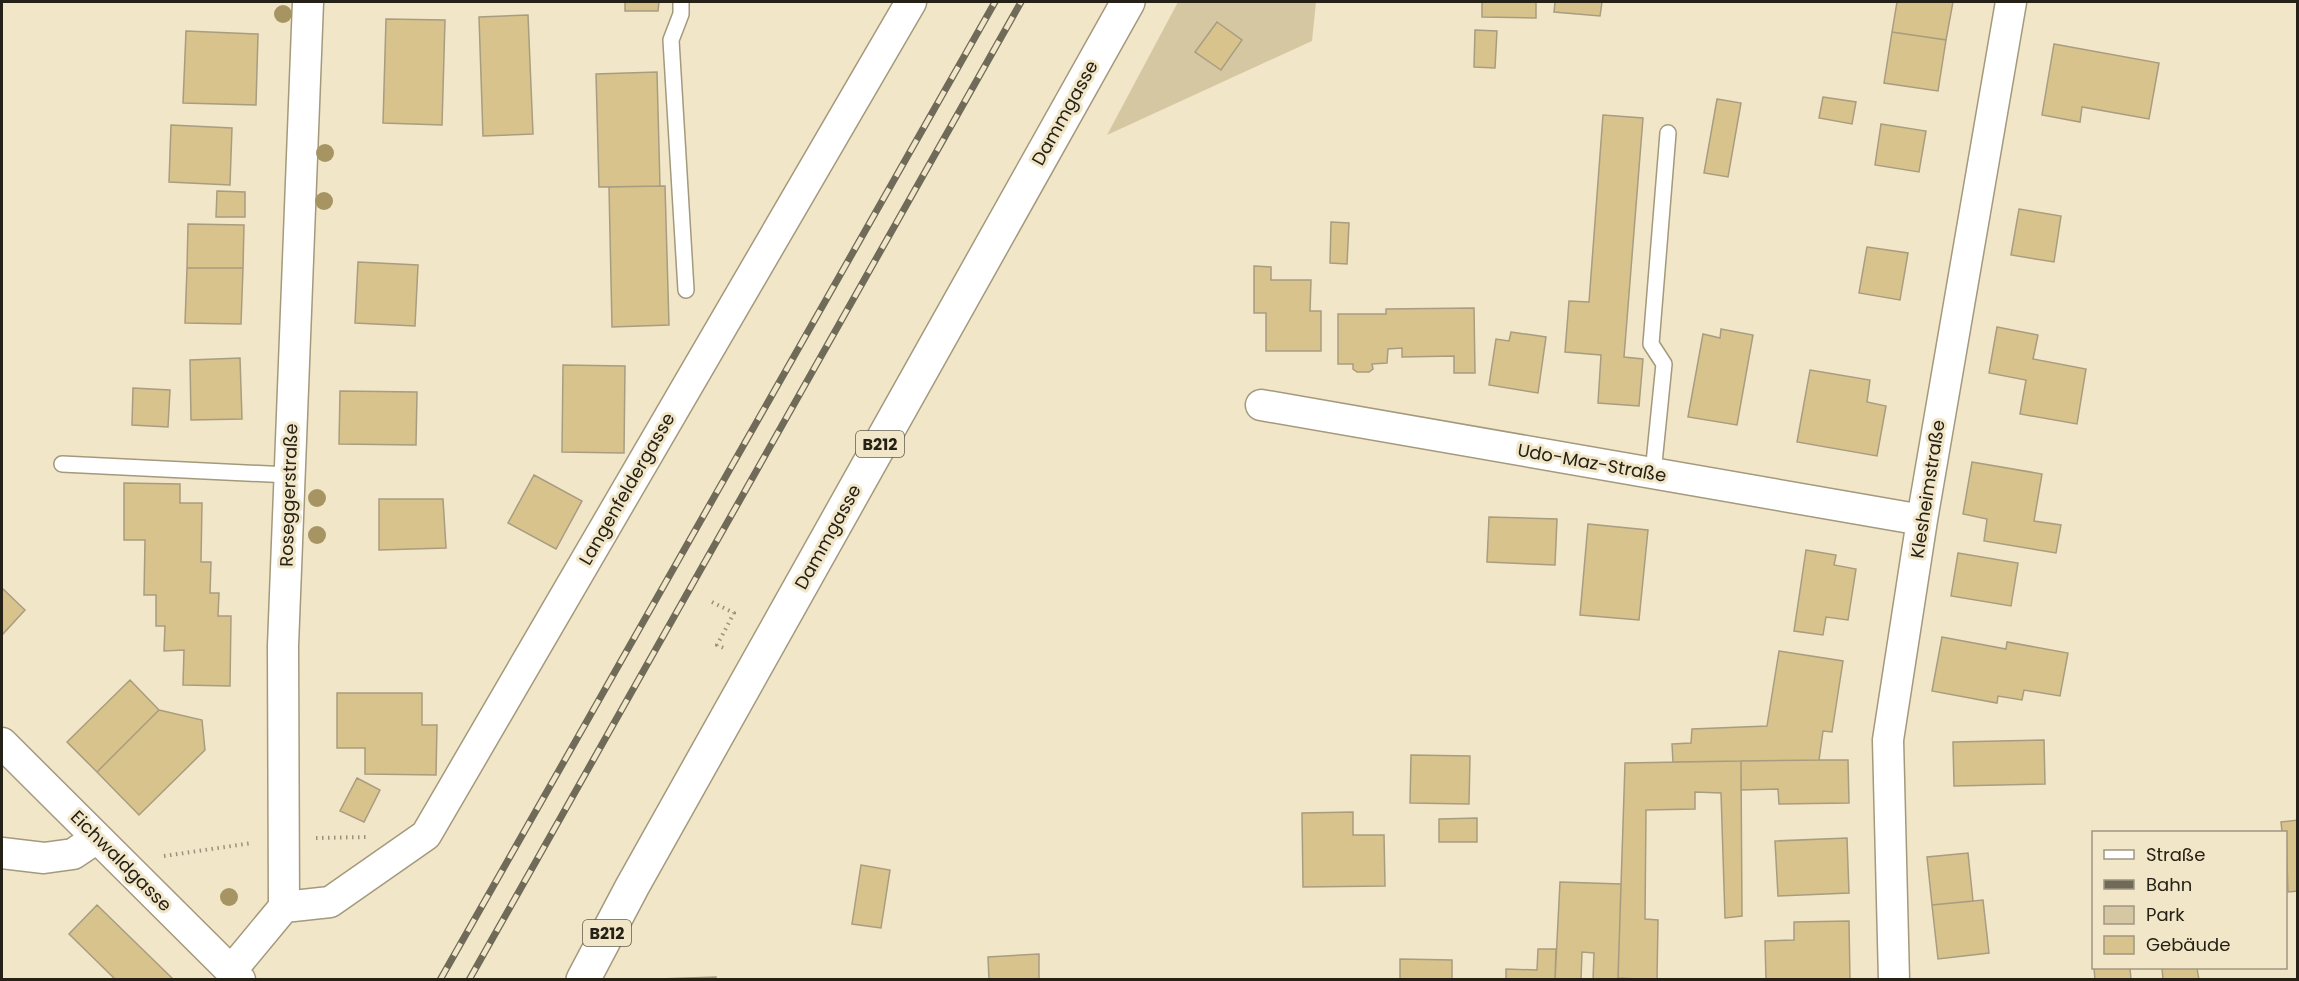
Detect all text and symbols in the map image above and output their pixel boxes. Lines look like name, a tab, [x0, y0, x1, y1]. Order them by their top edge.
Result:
street label: Dammgasse	[1025, 56, 1104, 170]
street label: Langenfeldergasse	[573, 408, 680, 570]
street label: Klesheimstraße	[1904, 418, 1951, 560]
street label: Roseggerstraße	[274, 423, 303, 567]
road number: B212	[856, 431, 904, 457]
street label: Udo-Maz-Straße	[1516, 437, 1669, 488]
street label: Dammgasse	[788, 480, 867, 594]
street label: Eichwaldgasse	[65, 804, 178, 917]
legend	[2092, 831, 2287, 969]
text: Straße	[2146, 842, 2205, 867]
text: Bahn	[2146, 872, 2192, 897]
text: Park	[2146, 902, 2185, 927]
road number: B212	[583, 920, 631, 946]
text: Gebäude	[2146, 932, 2230, 957]

